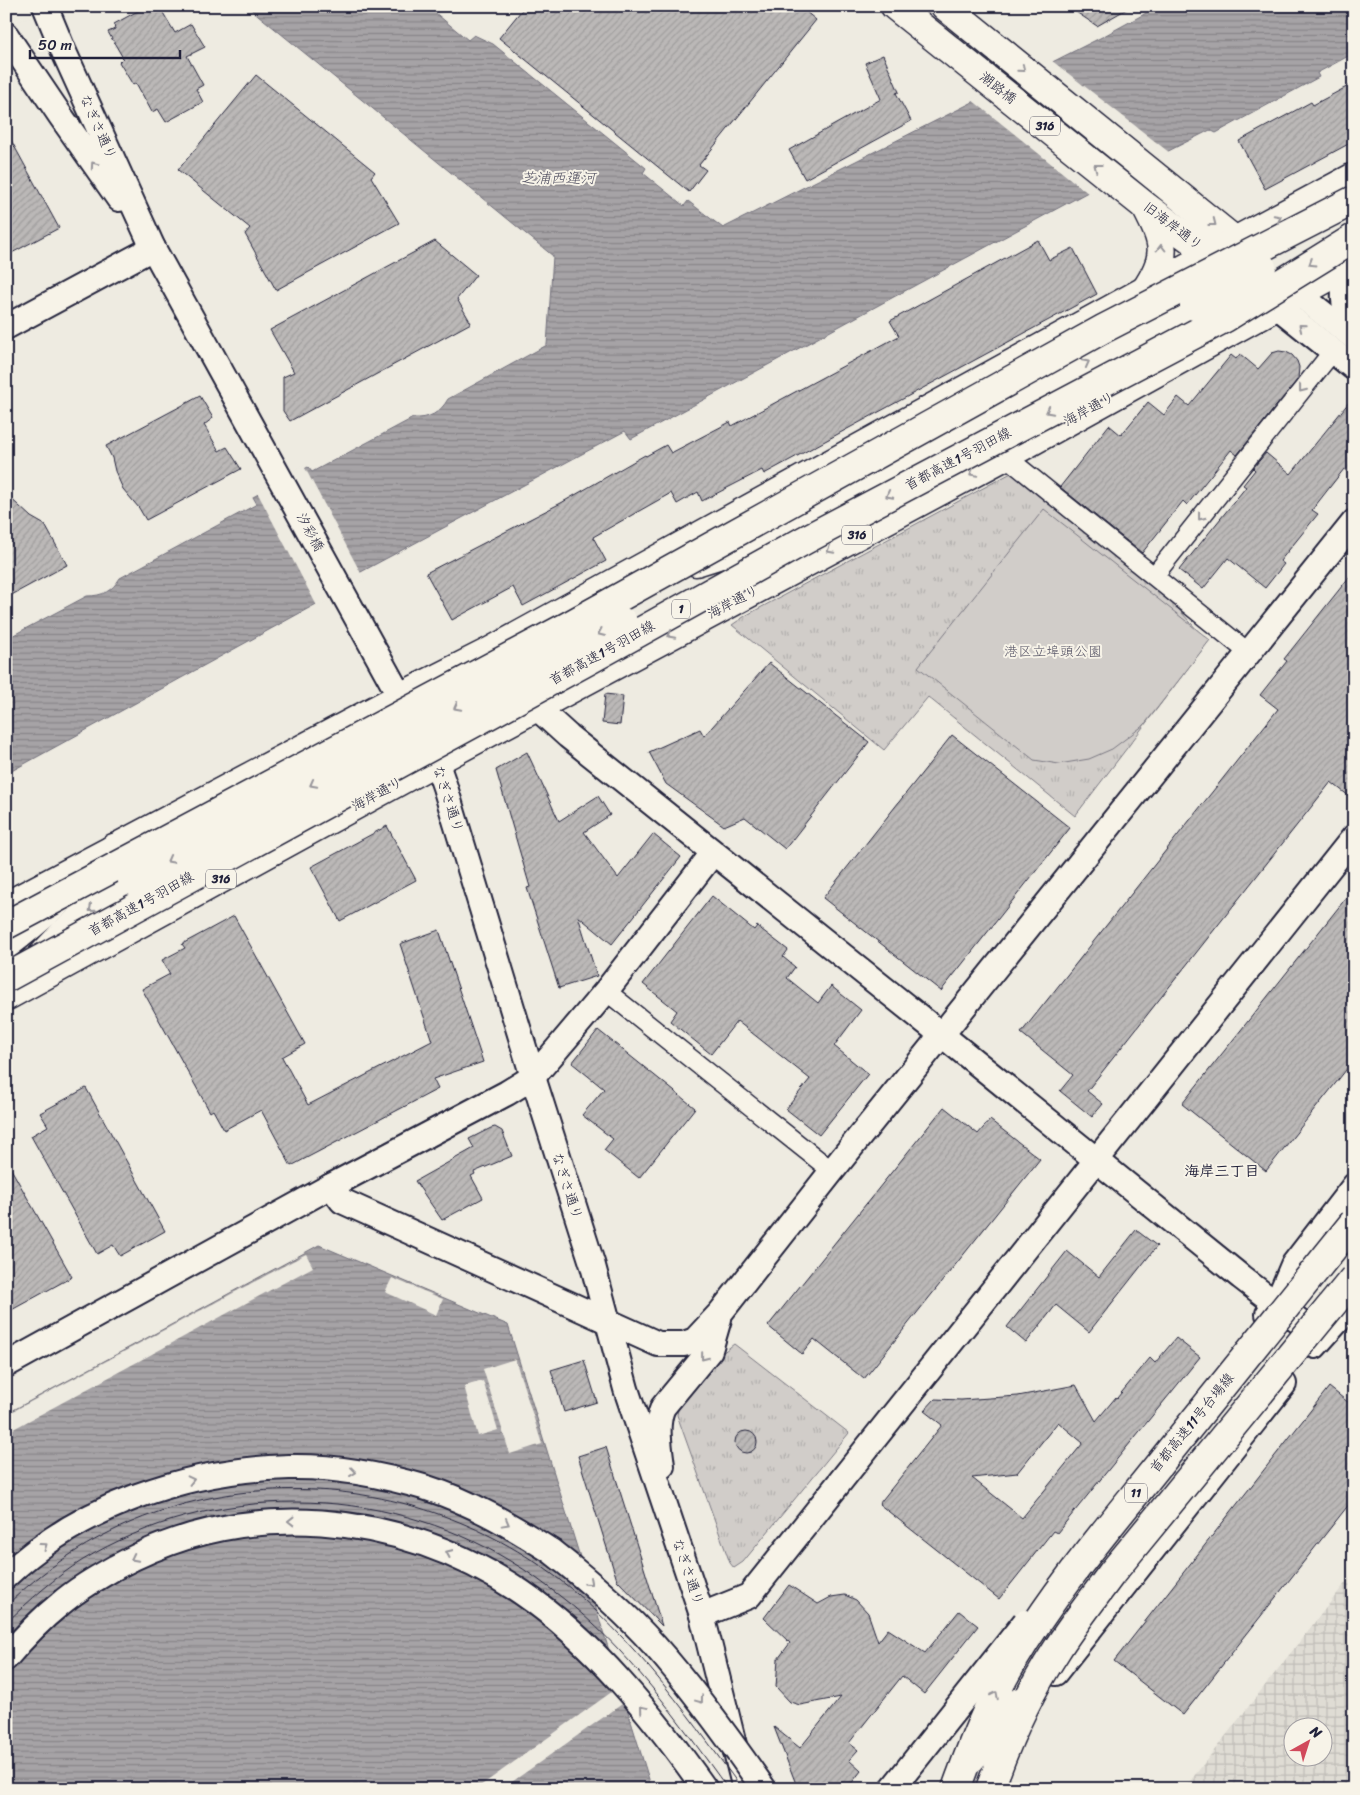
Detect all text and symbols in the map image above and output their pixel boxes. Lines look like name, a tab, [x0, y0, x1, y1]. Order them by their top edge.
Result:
scale bar	[30, 28, 180, 60]
text: 50 m	[38, 32, 73, 58]
one-way arrow	[1016, 64, 1025, 72]
street label: 潮路橋	[974, 65, 1022, 111]
street label: なぎさ通り	[72, 90, 124, 164]
road number: 316	[1030, 116, 1060, 136]
one-way arrow	[91, 161, 100, 171]
one-way arrow	[1094, 164, 1103, 173]
water label: 芝浦西運河	[520, 165, 597, 191]
street label: 旧海岸通り	[1138, 195, 1208, 257]
one-way arrow	[1273, 214, 1282, 224]
one-way arrow	[1207, 217, 1216, 226]
one-way arrow	[1156, 244, 1166, 252]
one-way arrow	[1309, 257, 1318, 267]
one-way arrow	[1299, 324, 1308, 332]
one-way arrow	[1081, 360, 1090, 370]
street label: 海岸通り	[1058, 384, 1120, 434]
one-way arrow	[1299, 384, 1308, 393]
one-way arrow	[1045, 405, 1054, 415]
street label: 首都高速1号羽田線	[900, 420, 1016, 498]
one-way arrow	[969, 467, 978, 477]
one-way arrow	[886, 489, 895, 499]
street label: 汐彩橋	[289, 508, 331, 556]
one-way arrow	[1199, 511, 1207, 520]
road number: 316	[842, 526, 872, 544]
one-way arrow	[826, 544, 835, 554]
street label: 海岸通り	[702, 578, 764, 626]
road number: 1	[672, 600, 690, 618]
street label: 首都高速1号羽田線	[544, 613, 660, 693]
one-way arrow	[597, 626, 606, 637]
one-way arrow	[668, 629, 677, 639]
park label: 港区立埠頭公園	[1004, 639, 1102, 664]
one-way arrow	[453, 701, 462, 711]
street label: なぎさ通り	[425, 762, 471, 836]
street label: 海岸通り	[346, 769, 408, 819]
one-way arrow	[310, 778, 319, 788]
one-way arrow	[166, 854, 175, 864]
street label: 首都高速1号羽田線	[83, 864, 199, 944]
road number: 316	[206, 870, 236, 889]
one-way arrow	[89, 903, 98, 911]
street label: なぎさ通り	[544, 1149, 590, 1223]
district label: 海岸三丁目	[1184, 1158, 1260, 1184]
one-way arrow	[702, 1351, 710, 1360]
street label: 首都高速11号台場線	[1143, 1367, 1241, 1479]
one-way arrow	[349, 1466, 357, 1477]
one-way arrow	[187, 1475, 196, 1486]
road number: 11	[1125, 1484, 1147, 1502]
one-way arrow	[287, 1516, 294, 1526]
one-way arrow	[500, 1517, 509, 1527]
street label: なぎさ通り	[665, 1535, 711, 1609]
one-way arrow	[38, 1543, 48, 1552]
one-way arrow	[445, 1549, 454, 1560]
one-way arrow	[130, 1552, 139, 1562]
one-way arrow	[583, 1576, 592, 1585]
one-way arrow	[989, 1692, 999, 1701]
one-way arrow	[694, 1694, 703, 1704]
one-way arrow	[640, 1706, 648, 1715]
north arrow	[1282, 1718, 1332, 1768]
text: N	[1303, 1719, 1328, 1745]

